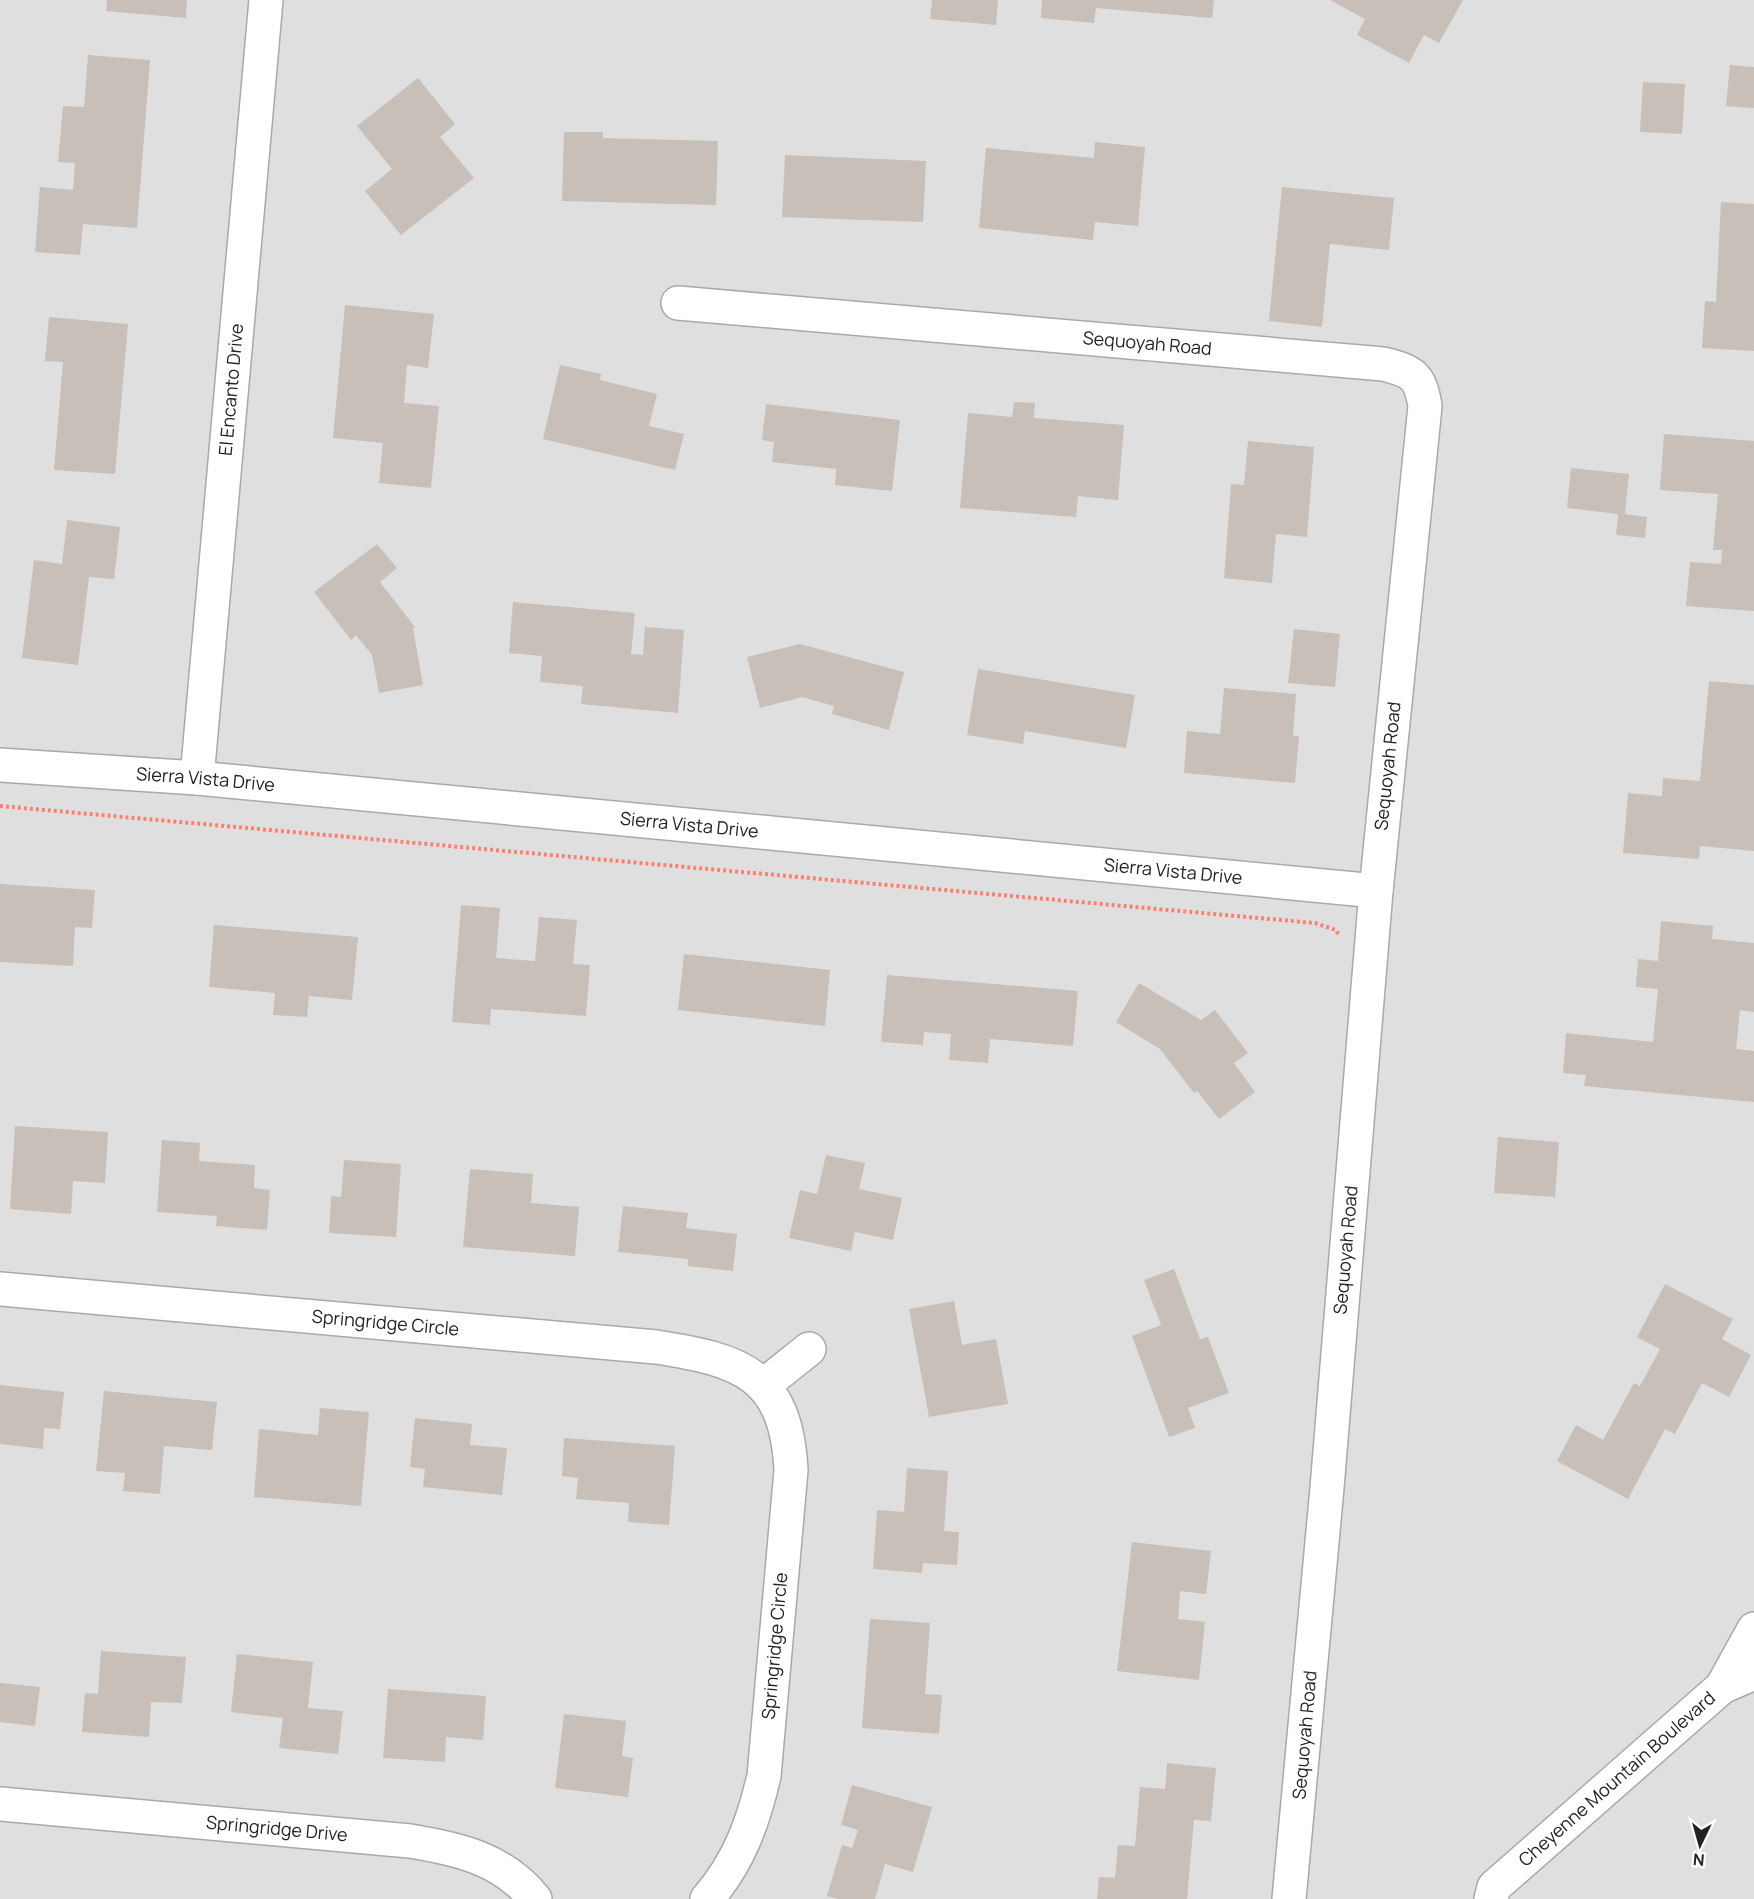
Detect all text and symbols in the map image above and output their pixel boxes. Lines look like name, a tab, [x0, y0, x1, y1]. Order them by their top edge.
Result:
street label: El Encanto Drive	[213, 322, 248, 457]
street label: Sequoyah Road	[1082, 325, 1213, 360]
street label: Sequoyah Road	[1368, 700, 1406, 831]
street label: Sierra Vista Drive	[135, 761, 276, 796]
street label: Sierra Vista Drive	[619, 806, 760, 843]
street label: Sierra Vista Drive	[1103, 852, 1244, 889]
street label: Sequoyah Road	[1327, 1184, 1363, 1315]
street label: Springridge Circle	[311, 1304, 460, 1341]
street label: Springridge Circle	[756, 1571, 792, 1721]
street label: Sequoyah Road	[1286, 1669, 1322, 1800]
street label: Cheyenne Mountain Boulevard	[1513, 1686, 1720, 1871]
street label: Springridge Drive	[205, 1810, 349, 1846]
north arrow	[1670, 1815, 1730, 1875]
text: N	[1692, 1848, 1705, 1871]

